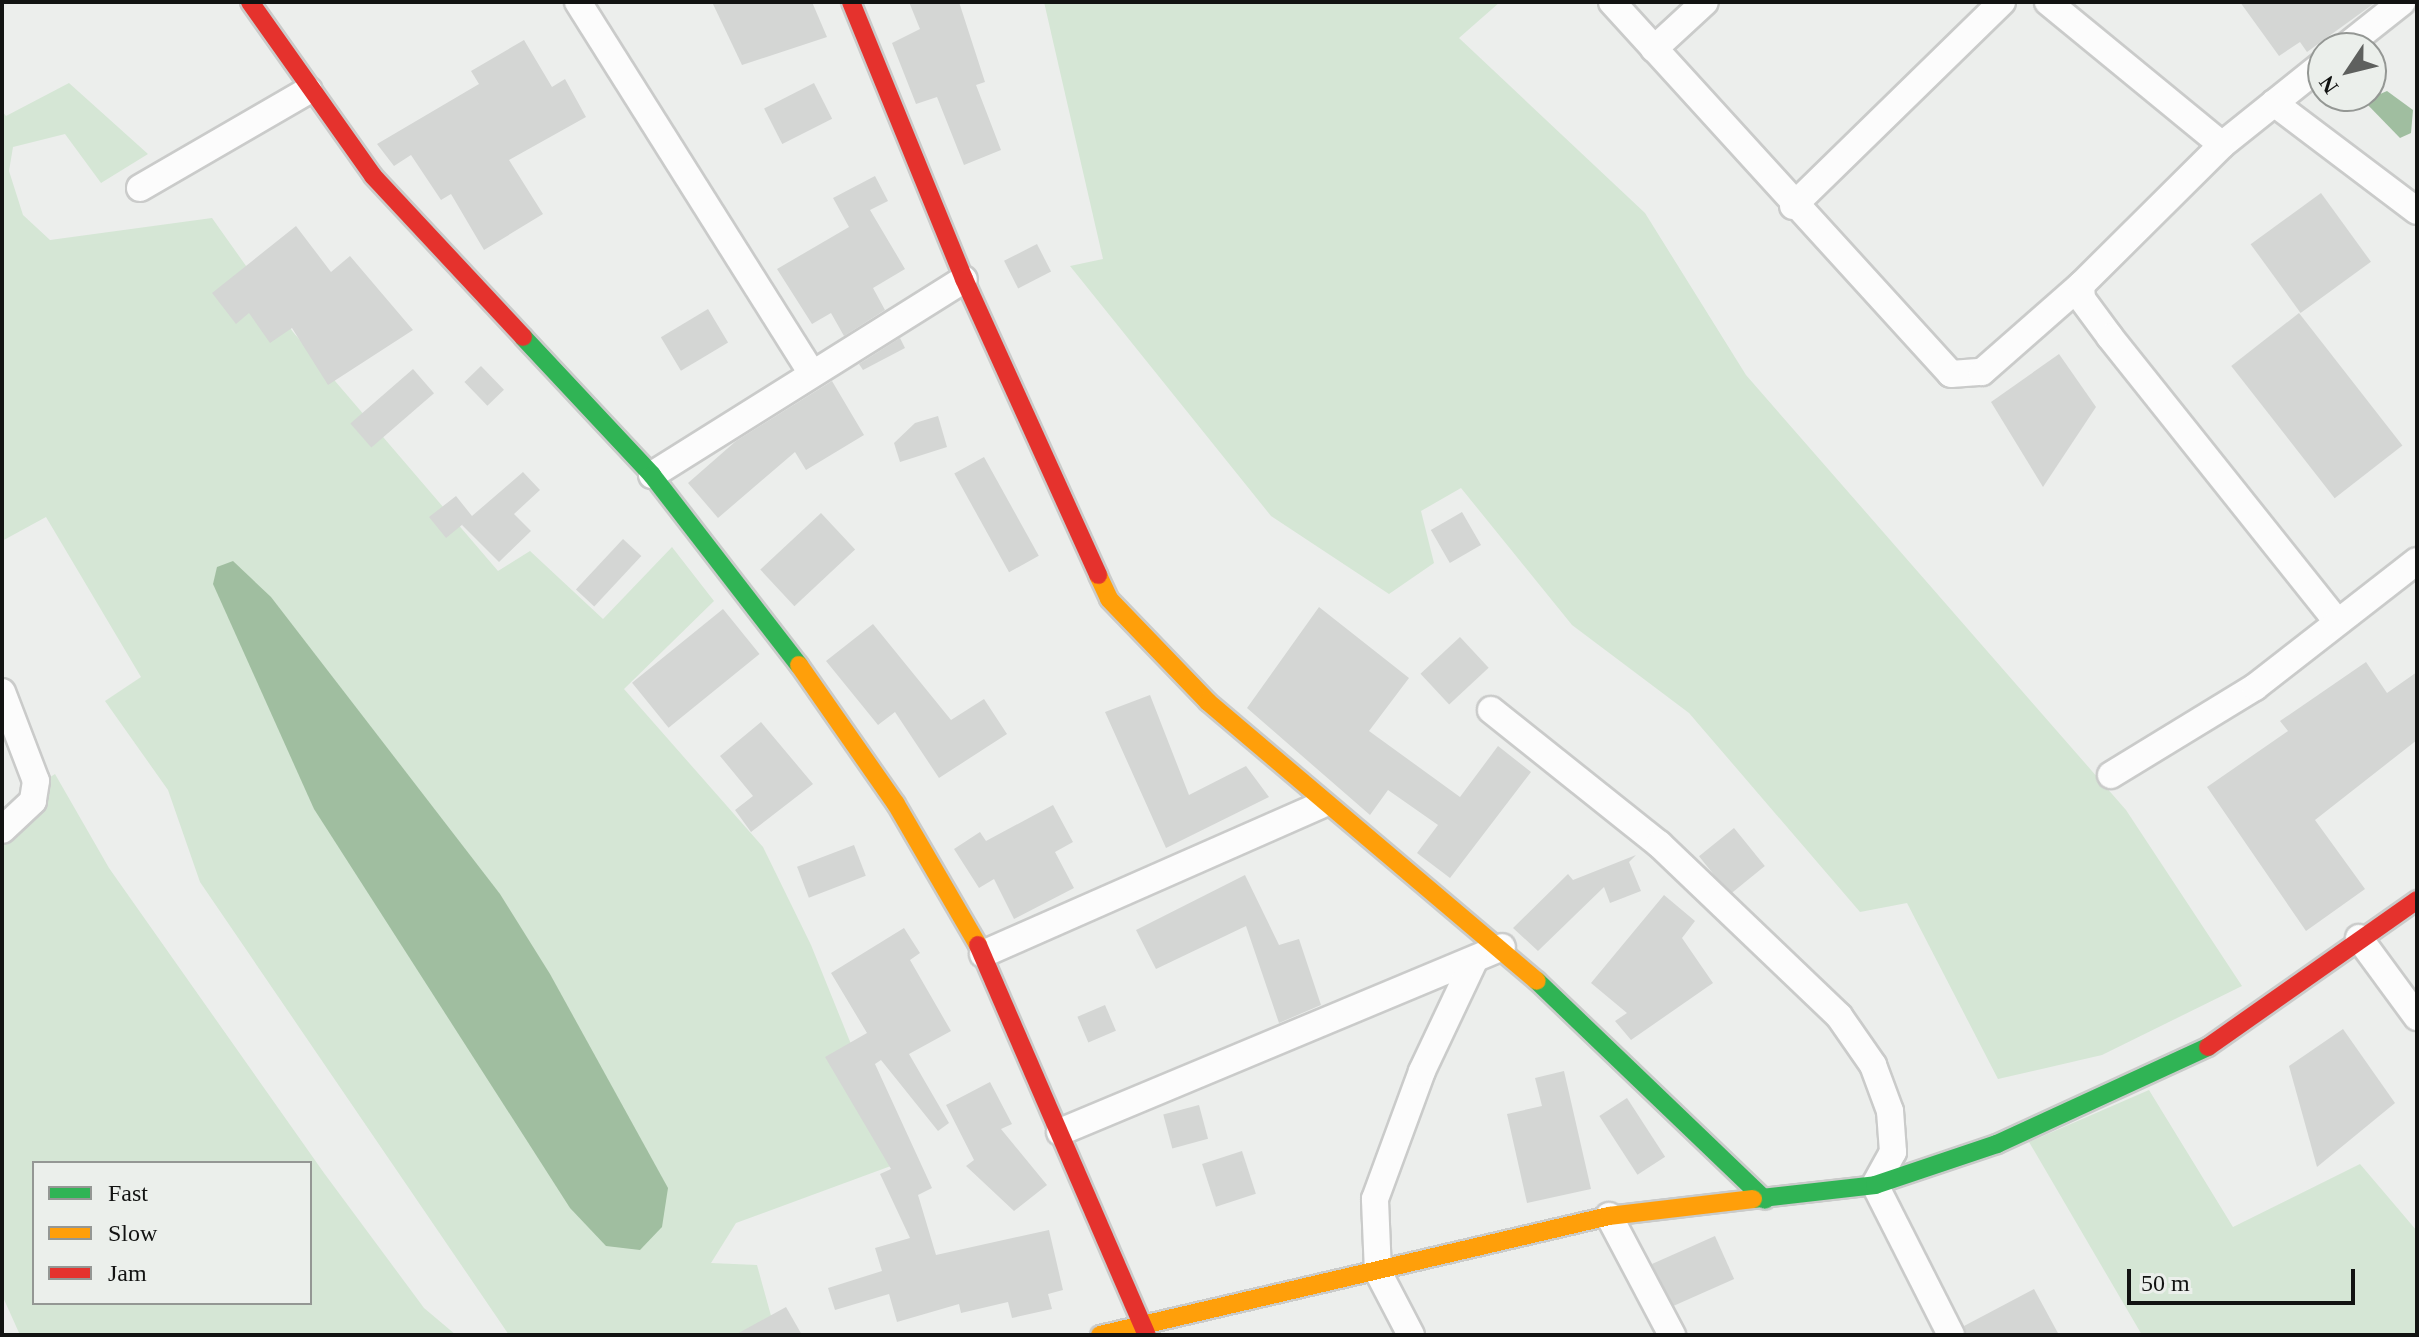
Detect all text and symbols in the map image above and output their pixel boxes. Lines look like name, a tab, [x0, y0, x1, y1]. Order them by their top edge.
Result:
north arrow	[2307, 32, 2387, 112]
text: N	[2314, 71, 2343, 99]
legend	[32, 1161, 312, 1305]
text: Fast	[108, 1180, 148, 1206]
text: Slow	[108, 1220, 157, 1246]
scale bar	[2131, 1253, 2359, 1303]
text: Jam	[108, 1260, 147, 1286]
text: 50 m	[2141, 1270, 2190, 1296]

